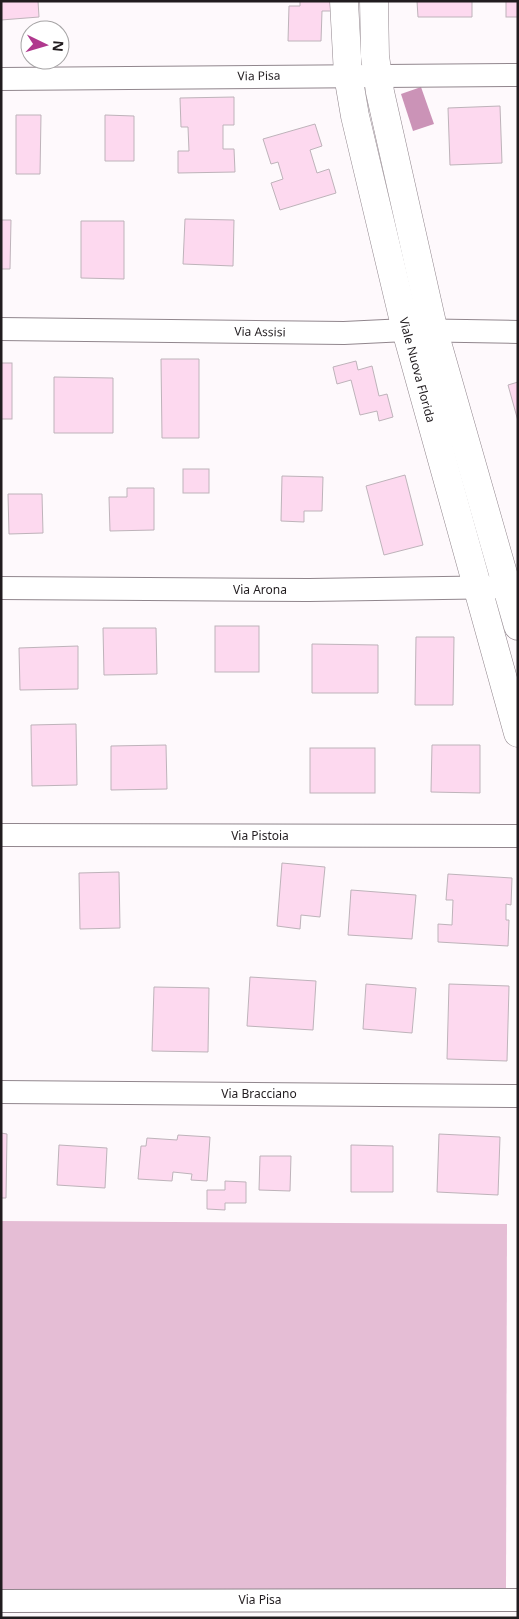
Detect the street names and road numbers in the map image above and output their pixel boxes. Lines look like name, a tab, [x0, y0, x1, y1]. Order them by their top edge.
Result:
street label: Via Pisa	[237, 67, 281, 84]
street label: Viale Nuova Florida	[395, 315, 440, 424]
street label: Via Assisi	[234, 323, 286, 340]
street label: Via Arona	[233, 581, 287, 598]
street label: Via Pistoia	[231, 827, 289, 844]
street label: Via Bracciano	[221, 1085, 297, 1102]
street label: Via Pisa	[239, 1591, 281, 1608]

